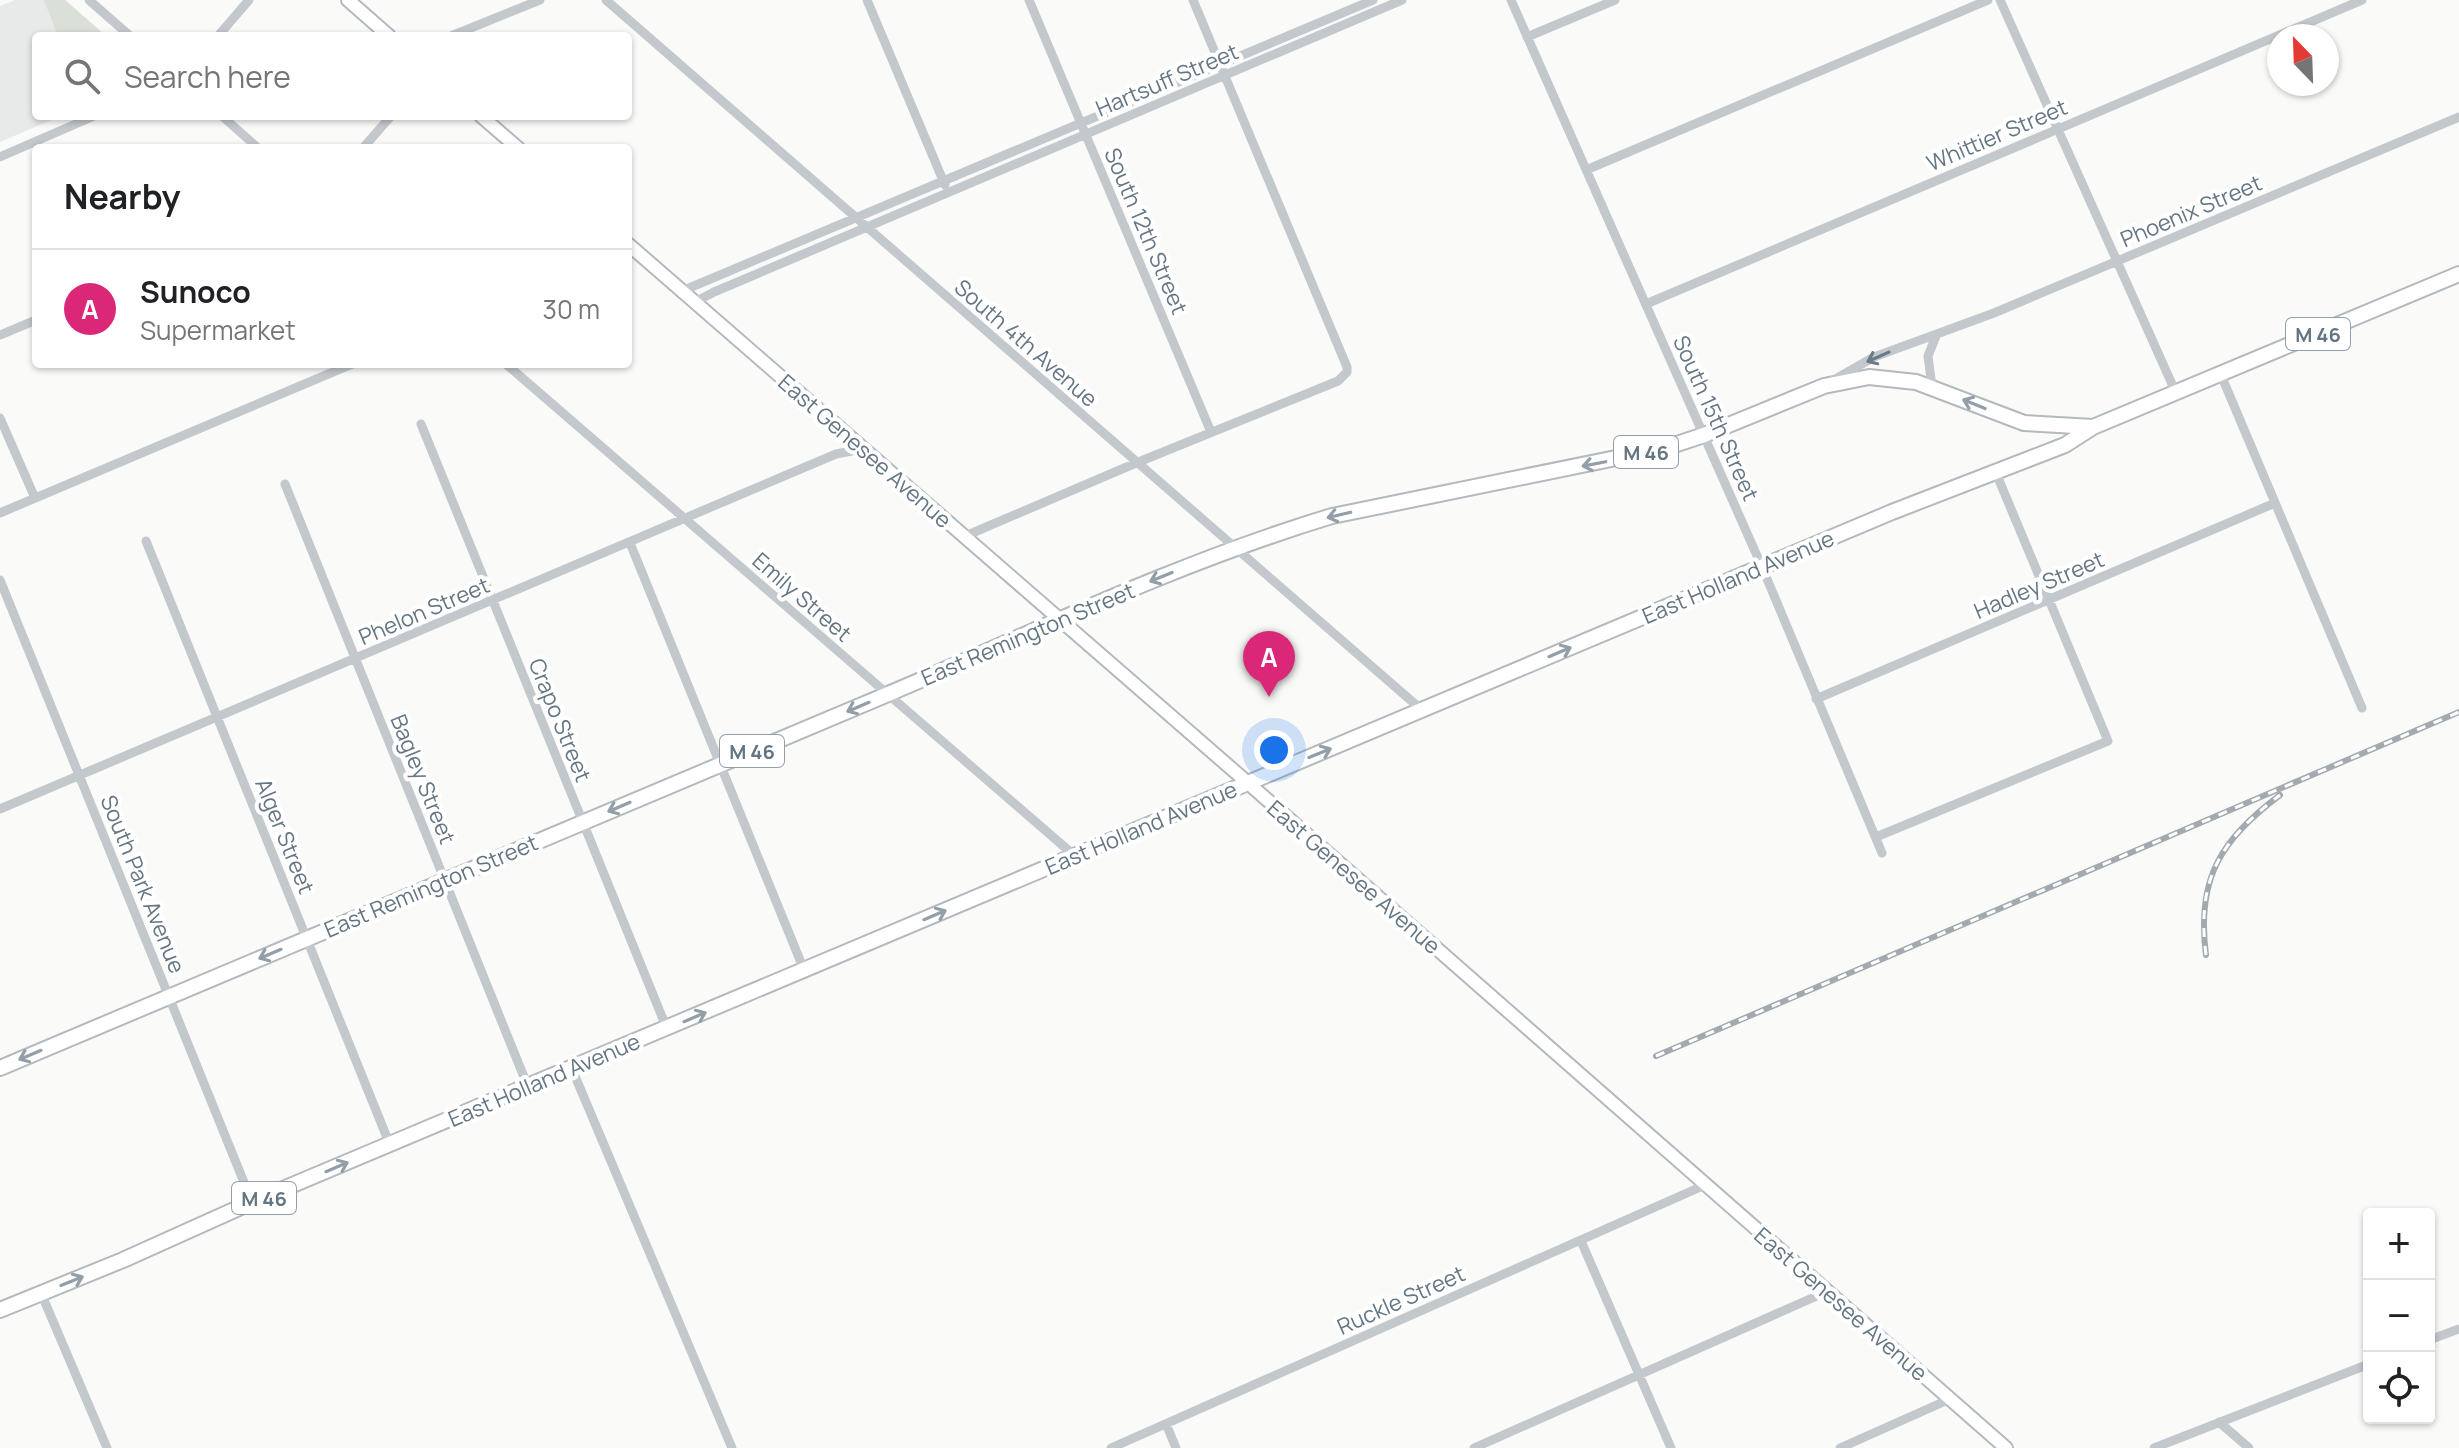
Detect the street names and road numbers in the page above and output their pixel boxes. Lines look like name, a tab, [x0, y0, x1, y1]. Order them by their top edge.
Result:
street label: Hartsuff Street	[1091, 36, 1243, 124]
street label: Whittier Street	[1922, 92, 2072, 178]
street label: South 12th Street	[1097, 143, 1195, 319]
street label: Phoenix Street	[2116, 168, 2266, 254]
street label: South 4th Avenue	[948, 272, 1104, 414]
road number: M 46	[2286, 318, 2350, 350]
street label: South 15th Street	[1666, 331, 1766, 506]
street label: East Genesee Avenue	[772, 367, 958, 535]
road number: M 46	[1614, 436, 1678, 468]
street label: East Holland Avenue	[1637, 523, 1839, 631]
street label: Hadley Street	[1969, 544, 2109, 626]
street label: Emily Street	[746, 546, 858, 648]
street label: Phelon Street	[354, 570, 494, 652]
street label: East Remington Street	[917, 575, 1140, 693]
street label: Crapo Street	[522, 654, 598, 786]
street label: Bagley Street	[383, 710, 463, 848]
road number: M 46	[720, 735, 784, 767]
street label: Alger Street	[248, 774, 322, 898]
street label: East Holland Avenue	[1040, 774, 1242, 882]
street label: South Park Avenue	[94, 791, 192, 978]
street label: East Genesee Avenue	[1261, 793, 1447, 961]
street label: East Remington Street	[320, 827, 543, 945]
street label: East Holland Avenue	[443, 1026, 645, 1134]
road number: M 46	[232, 1182, 296, 1214]
street label: East Genesee Avenue	[1748, 1220, 1934, 1388]
street label: Ruckle Street	[1332, 1258, 1470, 1342]

